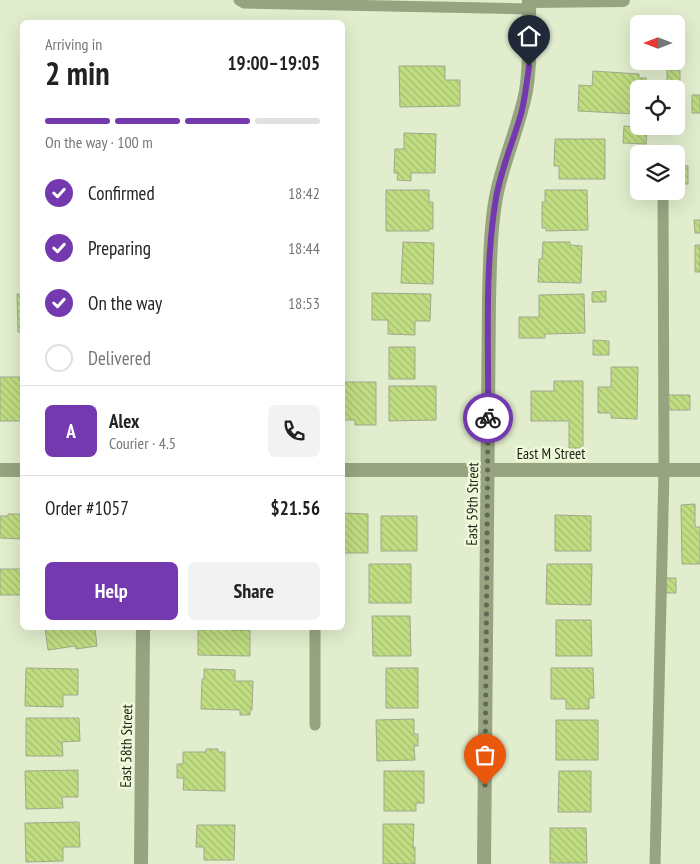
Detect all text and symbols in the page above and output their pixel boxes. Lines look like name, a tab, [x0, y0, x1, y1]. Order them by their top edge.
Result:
pin	[508, 15, 550, 66]
north arrow	[630, 15, 685, 70]
map controls	[630, 15, 685, 200]
icon: home	[515, 22, 543, 50]
text: Arriving in	[45, 34, 102, 54]
text: 19:00–19:05	[227, 51, 320, 75]
text: 2 min	[45, 52, 110, 94]
button: locate	[630, 80, 685, 135]
text: On the way · 100 m	[45, 132, 153, 152]
button: layers	[630, 145, 685, 200]
icon: check	[45, 179, 73, 207]
text: Confirmed	[88, 181, 155, 205]
text: 18:42	[288, 183, 320, 203]
icon: check	[45, 234, 73, 262]
text: Preparing	[88, 236, 151, 260]
text: 18:44	[288, 238, 320, 258]
icon: check	[45, 289, 73, 317]
text: On the way	[88, 291, 162, 315]
text: 18:53	[288, 293, 320, 313]
text: Delivered	[88, 346, 151, 370]
courier	[463, 393, 513, 443]
icon: bike	[474, 404, 502, 432]
button: phone	[268, 405, 320, 457]
text: Alex	[109, 409, 139, 433]
text: A	[66, 419, 76, 443]
text: Courier · 4.5	[109, 433, 176, 453]
street label: East M Street	[517, 444, 585, 463]
street label: East 59th Street	[462, 462, 482, 546]
text: Order #1057	[45, 496, 129, 520]
text: $21.56	[271, 496, 320, 520]
button: Help	[45, 562, 178, 620]
button: Share	[188, 562, 320, 620]
street label: East 58th Street	[116, 704, 136, 788]
pin	[464, 734, 506, 785]
icon: bag	[471, 741, 499, 769]

